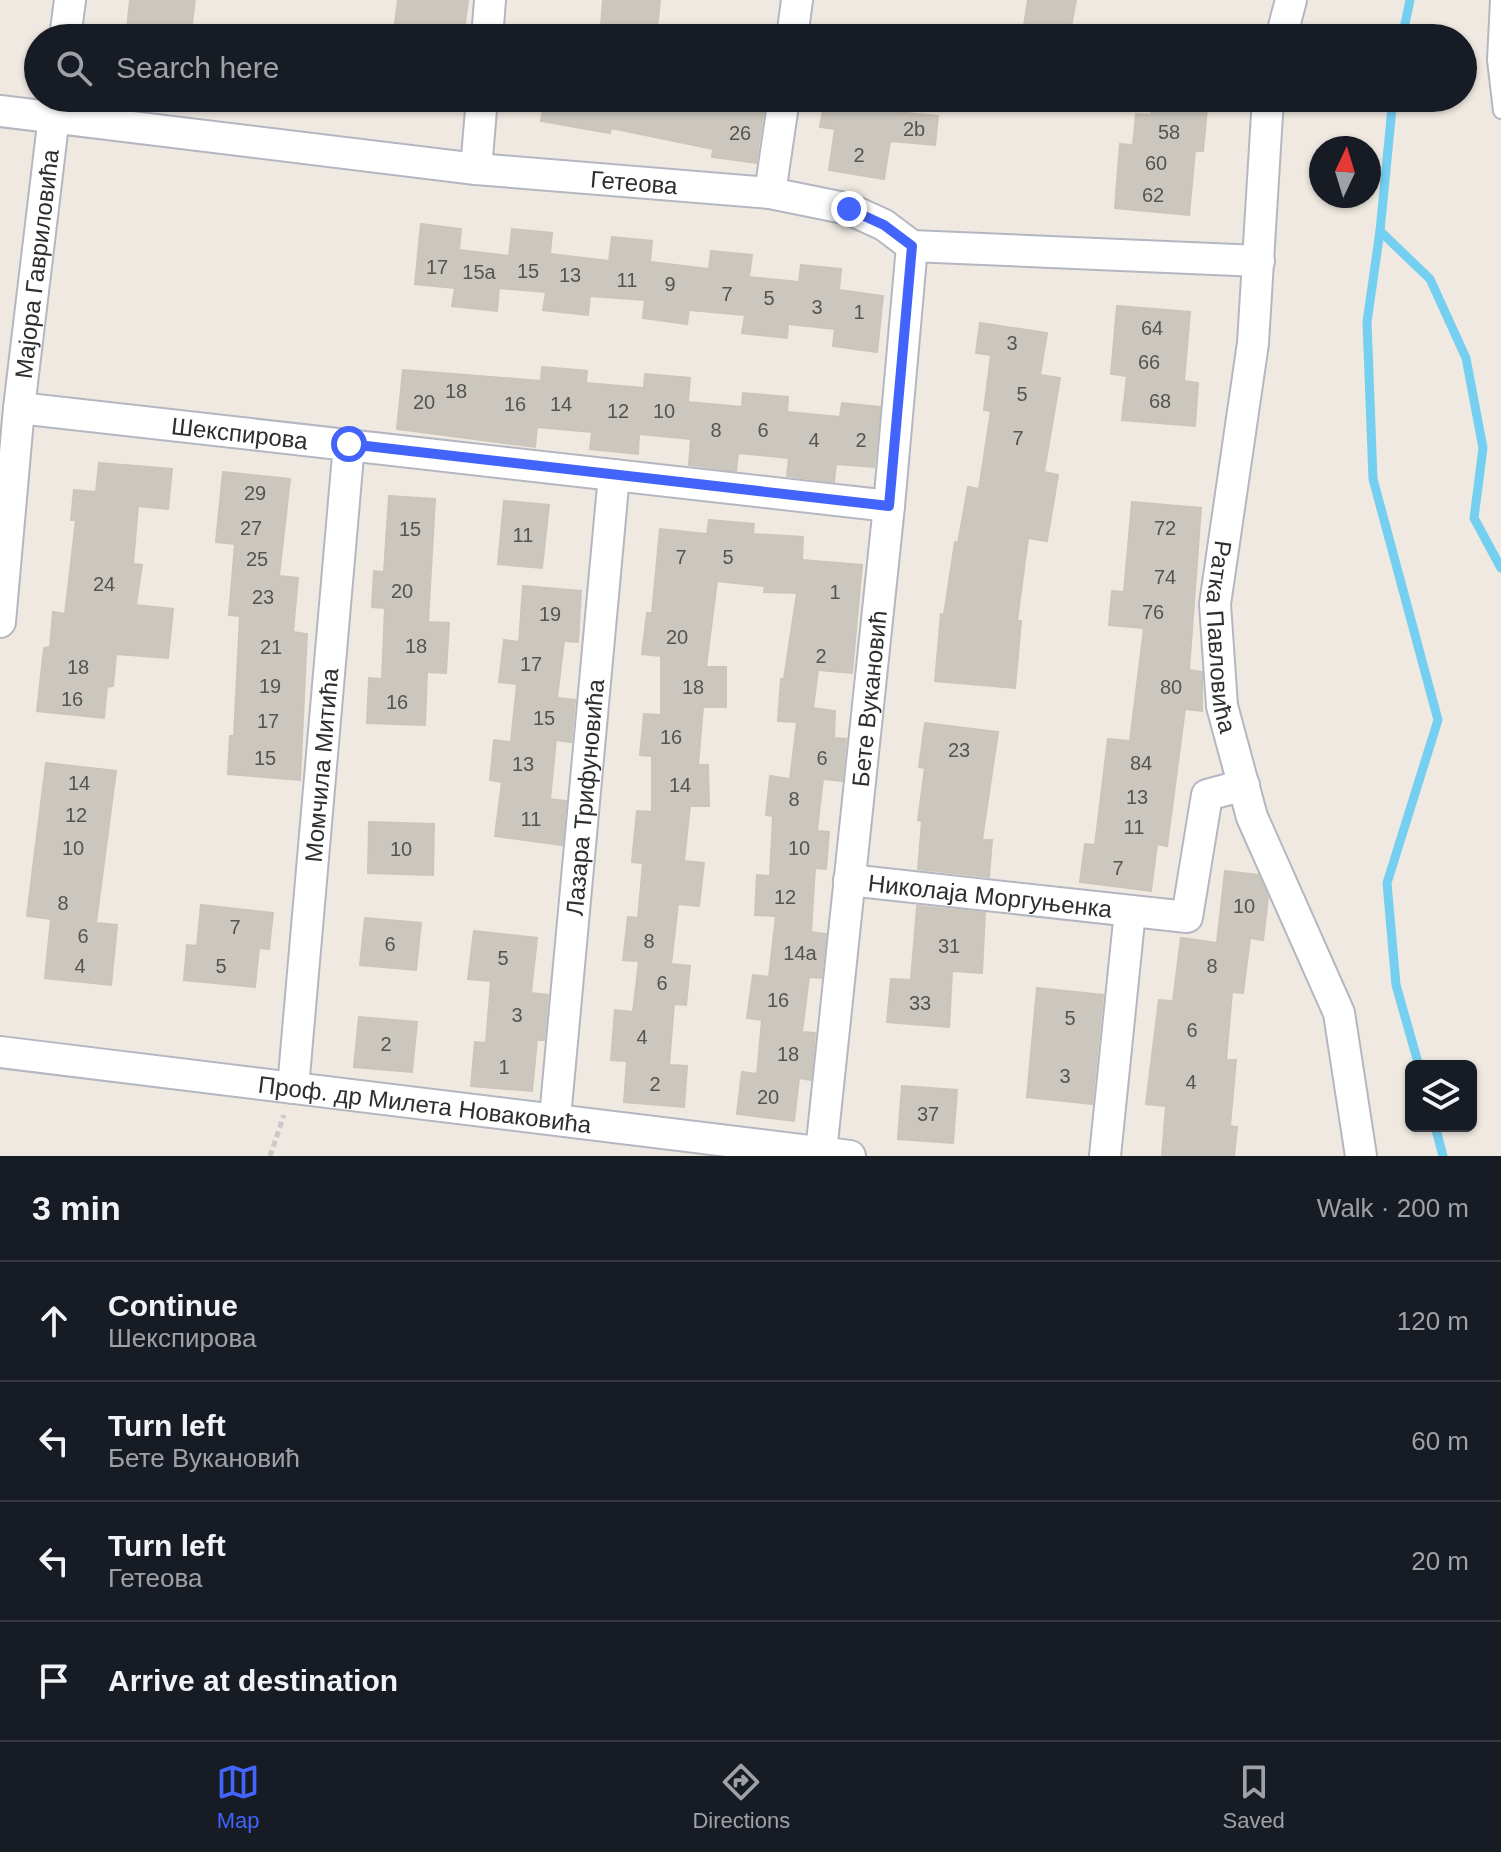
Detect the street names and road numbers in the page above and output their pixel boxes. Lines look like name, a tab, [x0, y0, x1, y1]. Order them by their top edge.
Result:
street label: Мајора Гавриловића	[9, 147, 63, 380]
street label: Гетеова	[589, 165, 679, 199]
street label: Шекспирова	[170, 412, 310, 454]
street label: Ратка Павловића	[1201, 539, 1242, 736]
street label: Бете Вукановић	[846, 609, 891, 788]
street label: Момчила Митића	[299, 666, 343, 863]
street label: Лазара Трифуновића	[560, 677, 609, 917]
street label: Николаја Моргуњенка	[867, 869, 1114, 922]
street label: Проф. др Милета Новаковића	[257, 1070, 594, 1138]

